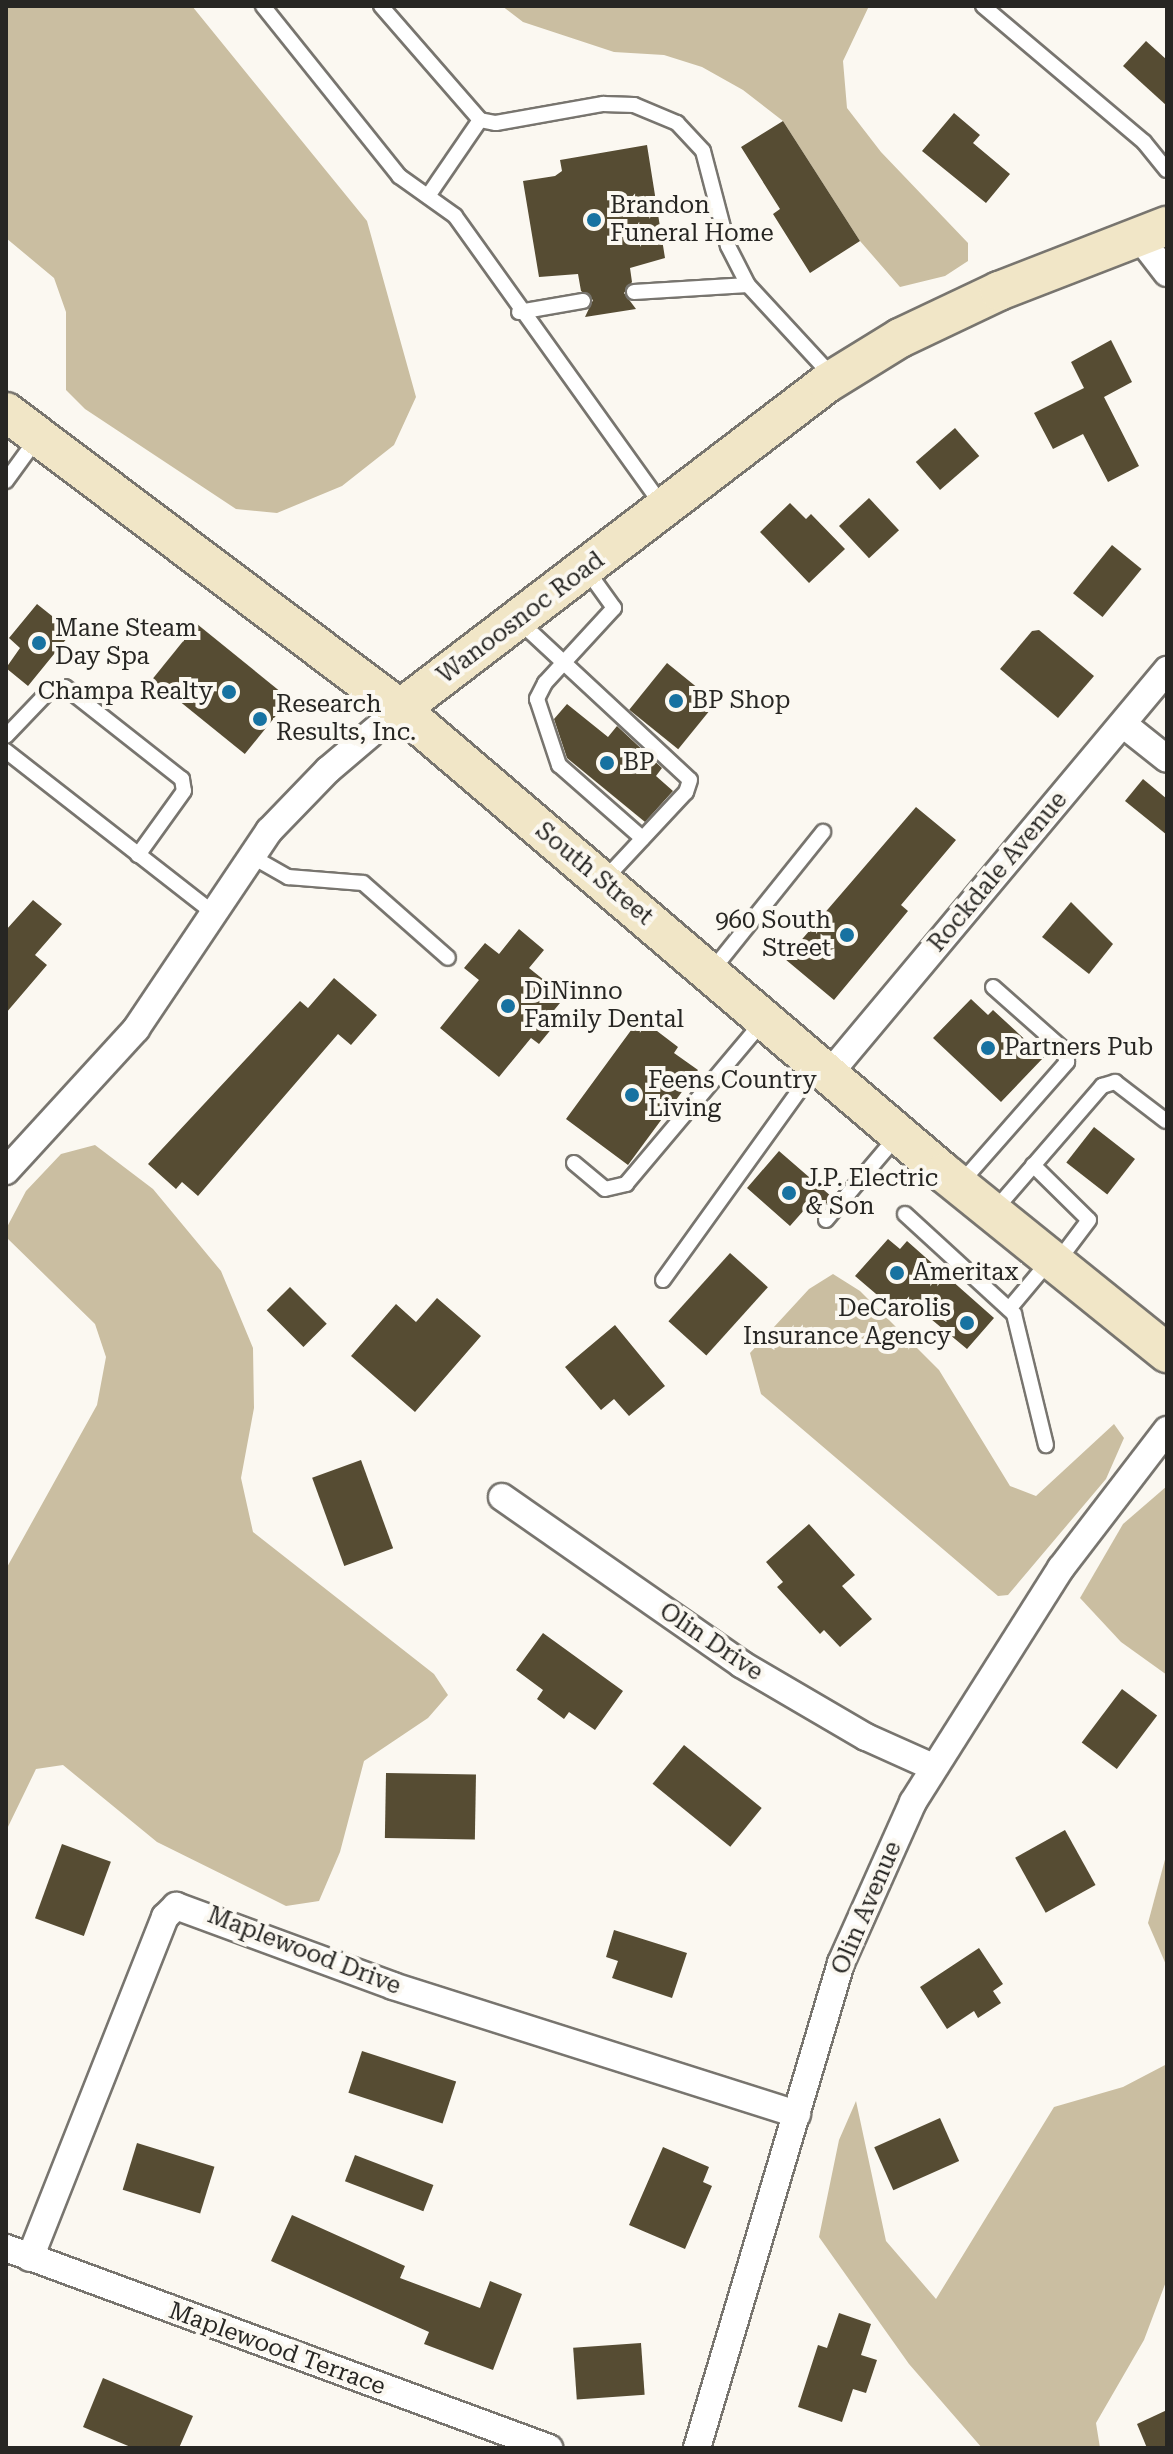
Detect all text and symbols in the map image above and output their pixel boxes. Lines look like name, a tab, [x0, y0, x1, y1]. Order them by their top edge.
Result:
place label: Brandon Funeral Home	[610, 192, 774, 248]
marker: Brandon Funeral Home	[585, 211, 603, 229]
street label: Wanoosnoc Road	[432, 546, 610, 690]
place label: Mane Steam Day Spa	[55, 615, 197, 671]
marker: Mane Steam Day Spa	[30, 634, 48, 652]
place label: Champa Realty	[38, 678, 213, 706]
marker: Champa Realty	[220, 683, 238, 701]
place label: BP Shop	[692, 687, 791, 715]
place label: Research Results, Inc.	[276, 691, 416, 747]
marker: BP Shop	[667, 692, 685, 710]
marker: Research Results, Inc.	[251, 710, 269, 728]
place label: BP	[623, 749, 655, 777]
marker: BP	[598, 754, 616, 772]
street label: Rockdale Avenue	[923, 786, 1073, 958]
street label: South Street	[529, 817, 659, 931]
place label: 960 South Street	[715, 907, 831, 963]
marker: 960 South Street	[838, 926, 856, 944]
place label: DiNinno Family Dental	[524, 978, 684, 1034]
marker: DiNinno Family Dental	[499, 997, 517, 1015]
place label: Partners Pub	[1004, 1034, 1153, 1062]
marker: Partners Pub	[979, 1039, 997, 1057]
place label: Feens Country Living	[648, 1067, 817, 1123]
marker: Feens Country Living	[623, 1086, 641, 1104]
place label: J.P. Electric & Son	[805, 1165, 938, 1221]
marker: J.P. Electric & Son	[780, 1184, 798, 1202]
place label: Ameritax	[913, 1259, 1018, 1287]
marker: Ameritax	[888, 1264, 906, 1282]
place label: DeCarolis Insurance Agency	[743, 1295, 951, 1351]
marker: DeCarolis Insurance Agency	[958, 1314, 976, 1332]
street label: Olin Drive	[654, 1597, 768, 1687]
street label: Olin Avenue	[826, 1837, 908, 1979]
street label: Maplewood Drive	[203, 1901, 405, 2001]
street label: Maplewood Terrace	[165, 2296, 389, 2402]

